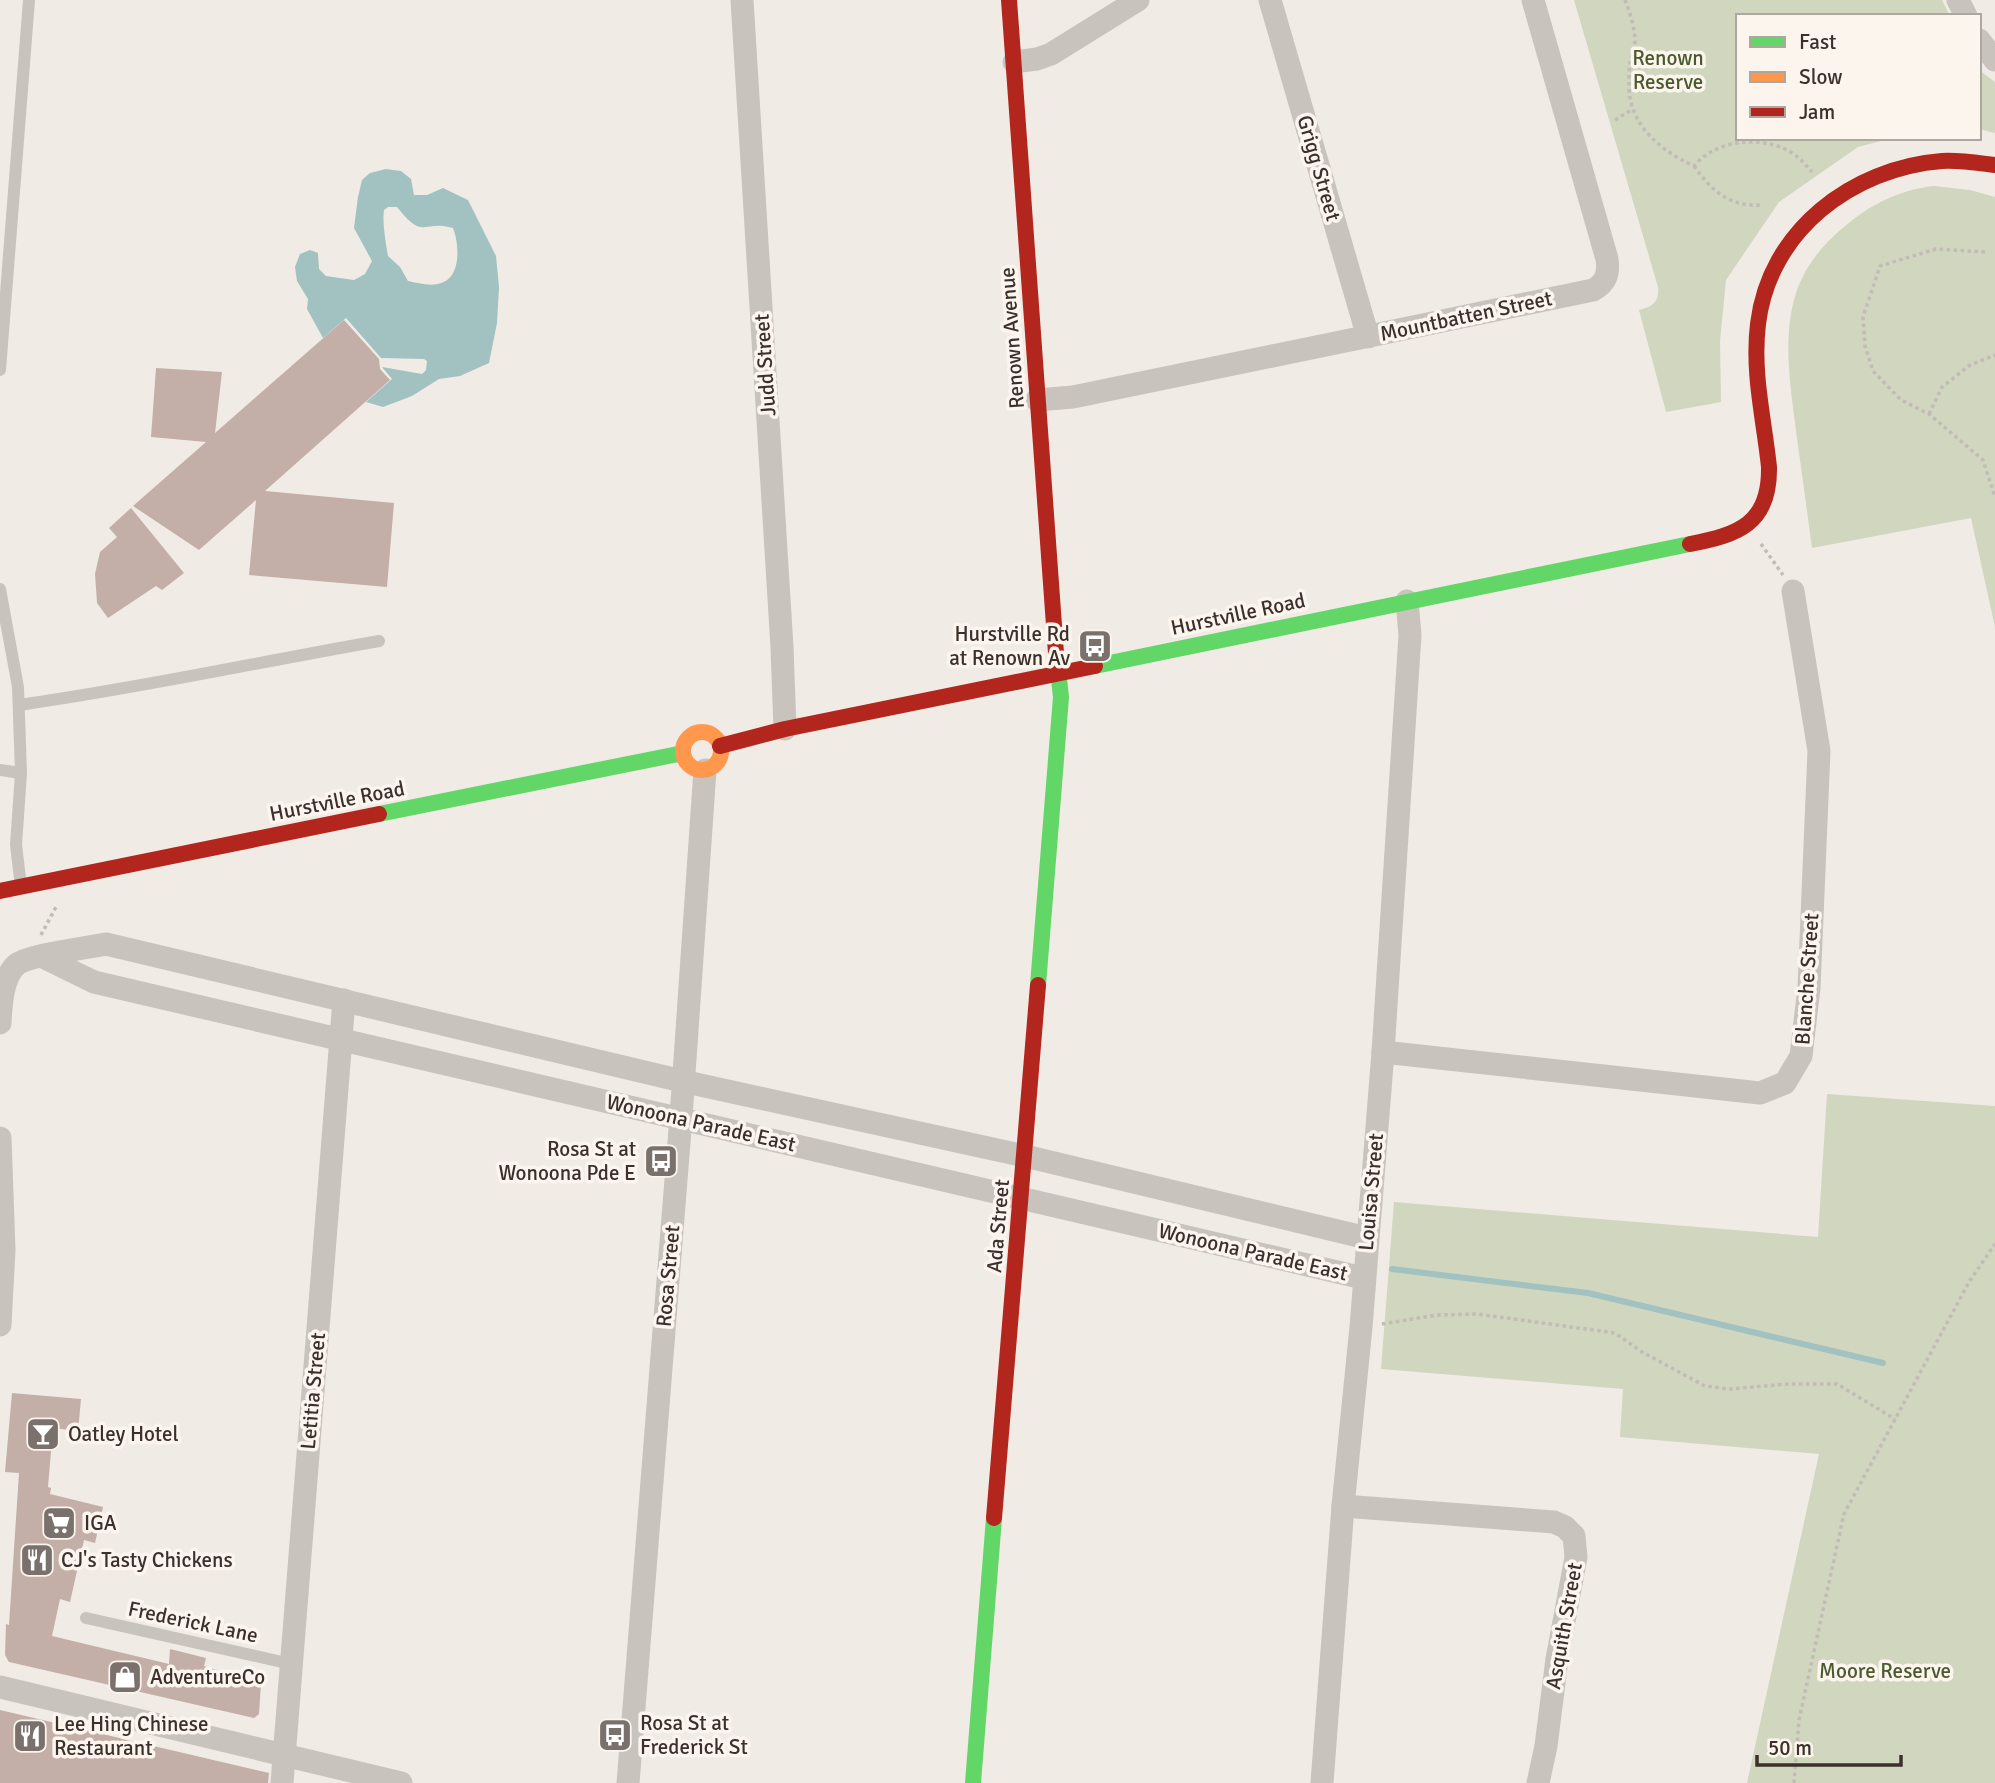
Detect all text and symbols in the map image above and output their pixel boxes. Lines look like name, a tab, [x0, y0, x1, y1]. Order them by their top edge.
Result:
legend	[1736, 14, 1981, 140]
text: Fast	[1799, 29, 1836, 55]
park label: Renown Reserve	[1632, 45, 1704, 95]
text: Slow	[1799, 64, 1843, 90]
text: Jam	[1799, 99, 1835, 125]
street label: Grigg Street	[1292, 112, 1346, 224]
street label: Renown Avenue	[994, 266, 1030, 410]
street label: Mountbatten Street	[1377, 285, 1555, 347]
street label: Judd Street	[748, 313, 782, 417]
street label: Hurstville Road	[1168, 587, 1308, 641]
place label: Hurstville Rd at Renown Av	[949, 621, 1070, 671]
bus stop icon: Hurstville Rd at Renown Av	[1076, 627, 1114, 665]
street label: Hurstville Road	[267, 775, 407, 827]
street label: Blanche Street	[1789, 912, 1825, 1046]
street label: Wonoona Parade East	[604, 1089, 798, 1157]
street label: Louisa Street	[1353, 1132, 1389, 1252]
place label: Rosa St at Wonoona Pde E	[498, 1136, 636, 1186]
bus stop icon: Rosa St at Wonoona Pde E	[642, 1142, 680, 1180]
street label: Ada Street	[981, 1178, 1015, 1274]
street label: Wonoona Parade East	[1156, 1218, 1350, 1286]
street label: Rosa Street	[651, 1224, 685, 1328]
street label: Letitia Street	[295, 1331, 331, 1451]
bar icon: Oatley Hotel	[24, 1415, 62, 1453]
place label: Oatley Hotel	[68, 1421, 179, 1447]
supermarket icon: IGA	[40, 1504, 78, 1542]
place label: IGA	[84, 1510, 117, 1536]
restaurant icon: CJ's Tasty Chickens	[18, 1541, 56, 1579]
place label: CJ's Tasty Chickens	[61, 1547, 233, 1573]
street label: Asquith Street	[1540, 1561, 1588, 1691]
street label: Frederick Lane	[126, 1596, 260, 1648]
shop icon: AdventureCo	[106, 1658, 144, 1696]
park label: Moore Reserve	[1819, 1658, 1951, 1684]
place label: AdventureCo	[150, 1664, 265, 1690]
place label: Rosa St at Frederick St	[640, 1710, 748, 1760]
place label: Lee Hing Chinese Restaurant	[54, 1711, 209, 1761]
bus stop icon: Rosa St at Frederick St	[596, 1716, 634, 1754]
restaurant icon: Lee Hing Chinese Restaurant	[11, 1717, 49, 1755]
scale bar	[1757, 1724, 1900, 1768]
text: 50 m	[1768, 1735, 1812, 1761]

